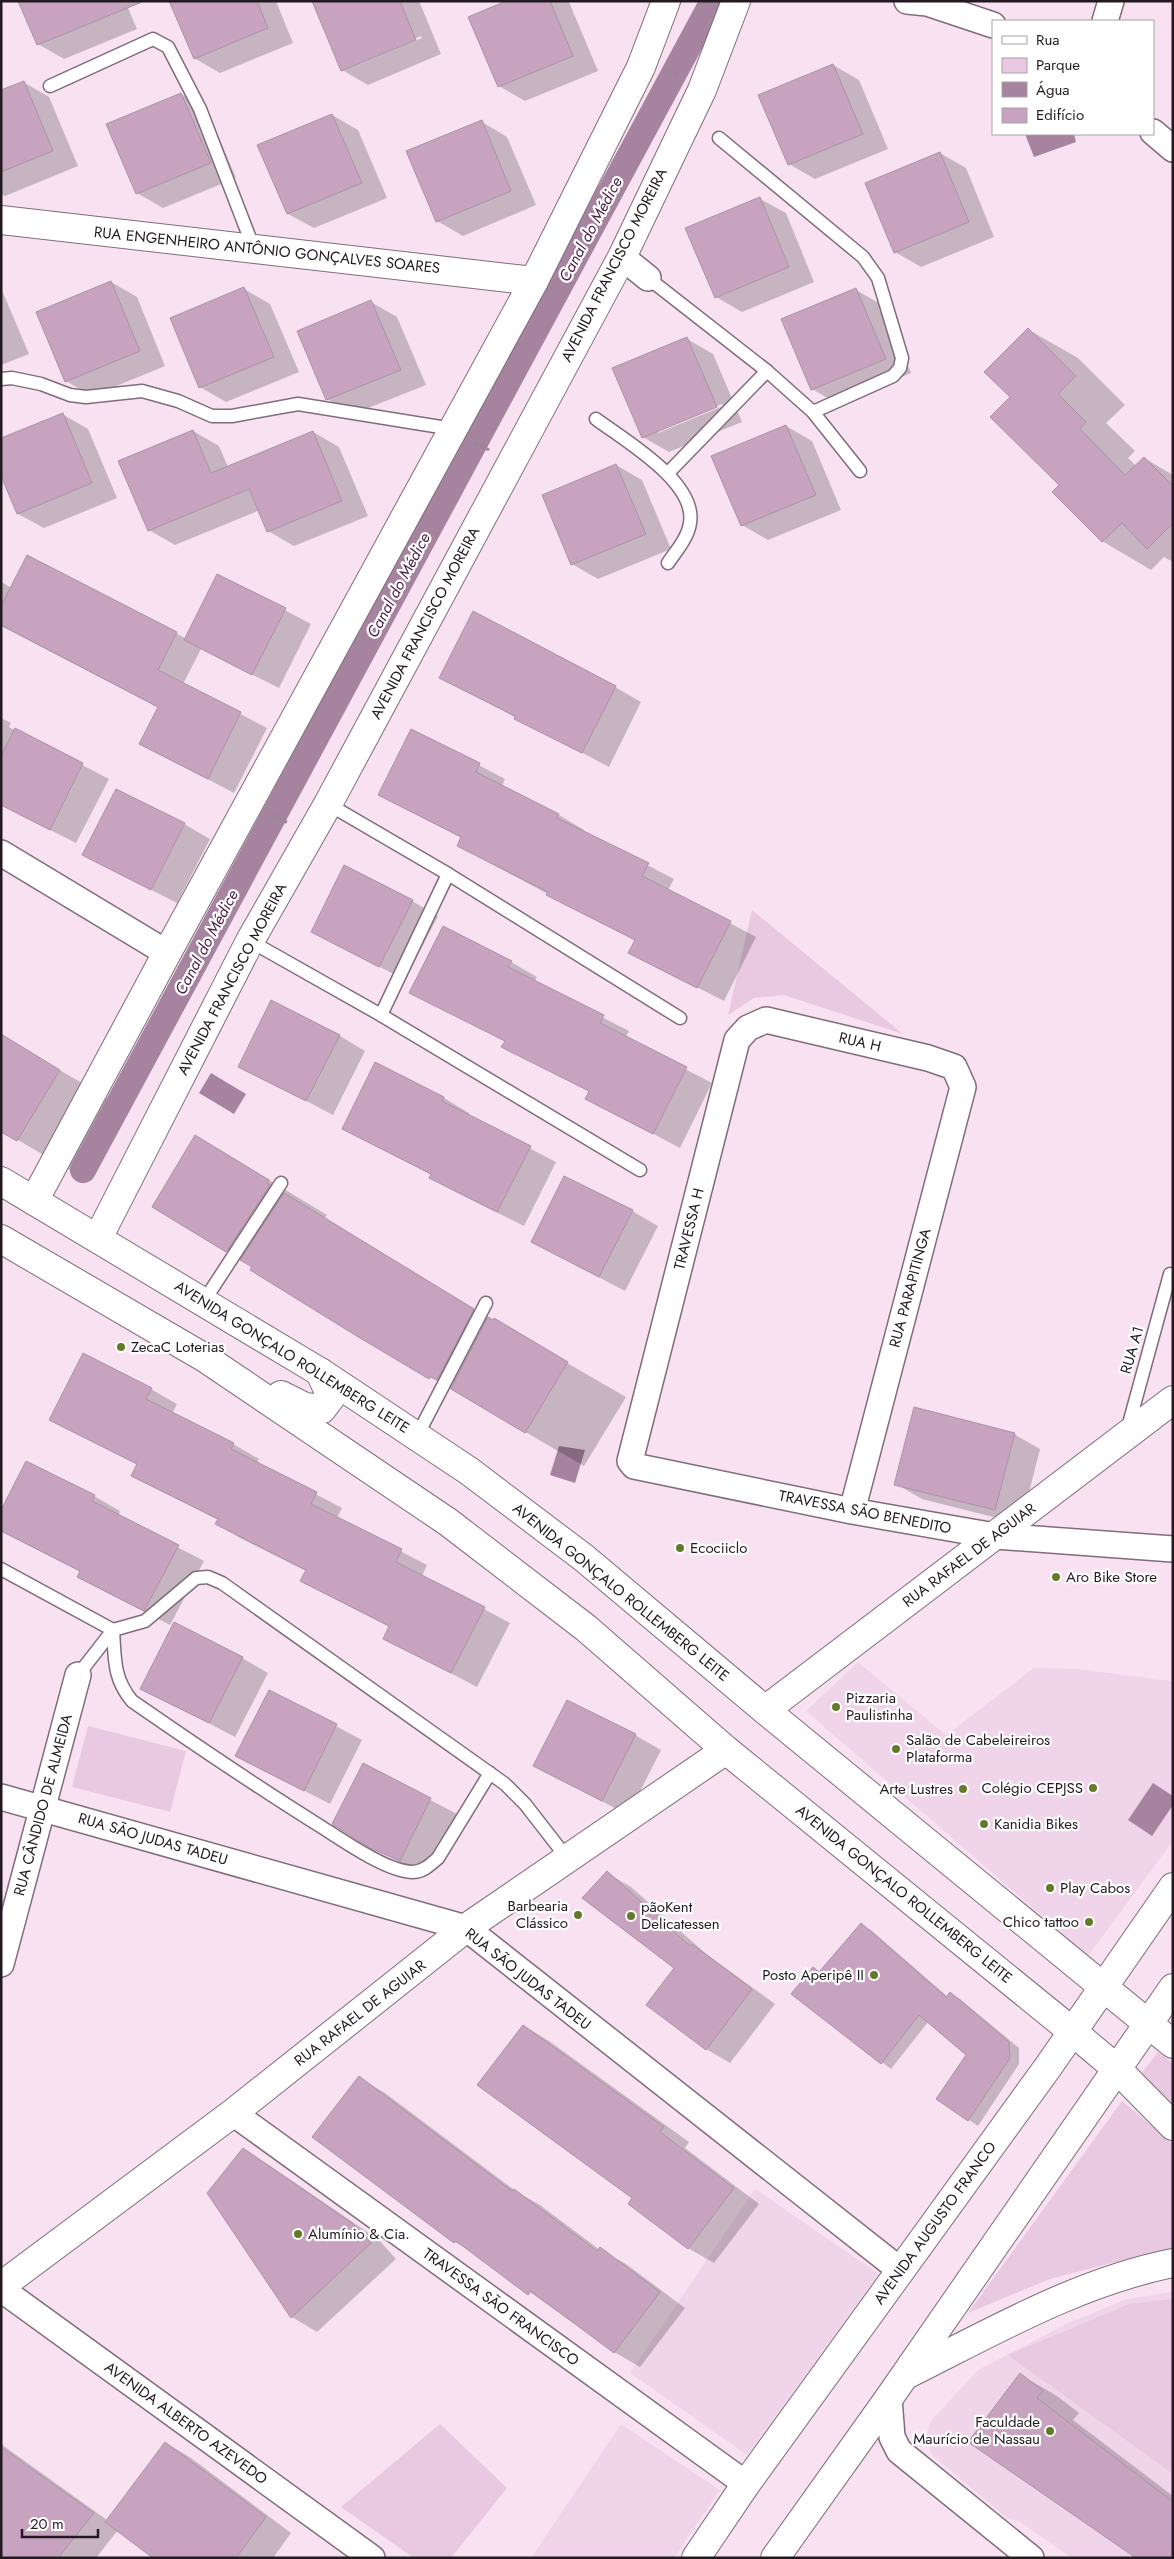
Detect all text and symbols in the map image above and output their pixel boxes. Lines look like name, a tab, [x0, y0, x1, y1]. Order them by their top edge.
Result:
legend	[992, 20, 1154, 135]
text: Rua	[1036, 29, 1060, 51]
text: Parque	[1036, 54, 1080, 76]
text: Água	[1036, 79, 1070, 101]
text: Edifício	[1036, 104, 1084, 126]
street label: AVENIDA FRANCISCO MOREIRA	[555, 164, 673, 366]
water label: Canal do Médice	[553, 173, 628, 286]
street label: RUA ENGENHEIRO ANTÔNIO GONÇALVES SOARES	[93, 221, 441, 279]
street label: AVENIDA FRANCISCO MOREIRA	[365, 523, 485, 723]
water label: Canal do Médice	[361, 529, 436, 642]
street label: AVENIDA FRANCISCO MOREIRA	[172, 879, 292, 1079]
water label: Canal do Médice	[169, 886, 244, 999]
street label: RUA H	[837, 1026, 883, 1058]
street label: TRAVESSA H	[668, 1186, 710, 1272]
street label: RUA PARAPITINGA	[883, 1226, 937, 1350]
street label: AVENIDA GONÇALO ROLLEMBERG LEITE	[170, 1275, 414, 1439]
street label: RUA A1	[1115, 1323, 1149, 1377]
place label: ZecaC Loterias	[131, 1336, 224, 1358]
marker: ZecaC Loterias	[115, 1341, 127, 1353]
street label: TRAVESSA SÃO BENEDITO	[777, 1484, 953, 1540]
street label: RUA RAFAEL DE AGUIAR	[898, 1497, 1041, 1612]
street label: AVENIDA GONÇALO ROLLEMBERG LEITE	[508, 1498, 734, 1686]
place label: Ecociiclo	[690, 1537, 747, 1559]
marker: Ecociiclo	[674, 1542, 686, 1554]
place label: Aro Bike Store	[1066, 1566, 1157, 1588]
marker: Aro Bike Store	[1050, 1571, 1062, 1583]
place label: Pizzaria Paulistinha	[846, 1687, 913, 1726]
marker: Pizzaria Paulistinha	[830, 1701, 842, 1713]
street label: RUA CÂNDIDO DE ALMEIDA	[8, 1712, 78, 1898]
place label: Salão de Cabeleireiros Plataforma	[906, 1729, 1050, 1768]
marker: Salão de Cabeleireiros Plataforma	[890, 1743, 902, 1755]
place label: Colégio CEPJSS	[981, 1777, 1083, 1799]
place label: Arte Lustres	[879, 1778, 953, 1800]
marker: Colégio CEPJSS	[1087, 1782, 1099, 1794]
marker: Arte Lustres	[957, 1783, 969, 1795]
street label: AVENIDA GONÇALO ROLLEMBERG LEITE	[791, 1800, 1017, 1988]
street label: RUA SÃO JUDAS TADEU	[76, 1807, 230, 1871]
place label: Kanidia Bikes	[994, 1813, 1078, 1835]
marker: Kanidia Bikes	[978, 1818, 990, 1830]
place label: Play Cabos	[1060, 1877, 1130, 1899]
marker: Play Cabos	[1044, 1882, 1056, 1894]
place label: Barbearia Clássico	[508, 1895, 568, 1934]
place label: pãoKent Delicatessen	[641, 1896, 720, 1935]
marker: Barbearia Clássico	[572, 1909, 584, 1921]
marker: pãoKent Delicatessen	[625, 1910, 637, 1922]
place label: Chico tattoo	[1003, 1911, 1079, 1933]
marker: Chico tattoo	[1083, 1916, 1095, 1928]
street label: RUA SÃO JUDAS TADEU	[460, 1923, 596, 2035]
street label: RUA RAFAEL DE AGUIAR	[290, 1954, 431, 2071]
place label: Posto Aperipê II	[762, 1964, 864, 1986]
marker: Posto Aperipê II	[868, 1969, 880, 1981]
street label: AVENIDA AUGUSTO FRANCO	[868, 2137, 1002, 2309]
place label: Alumínio & Cia.	[308, 2223, 410, 2245]
marker: Alumínio & Cia.	[292, 2228, 304, 2240]
street label: TRAVESSA SÃO FRANCISCO	[418, 2243, 584, 2371]
street label: AVENIDA ALBERTO AZEVEDO	[100, 2356, 272, 2490]
place label: Faculdade Maurício de Nassau	[913, 2411, 1040, 2450]
marker: Faculdade Maurício de Nassau	[1044, 2425, 1056, 2437]
scale bar	[22, 2506, 99, 2538]
text: 20 m	[30, 2513, 64, 2535]

